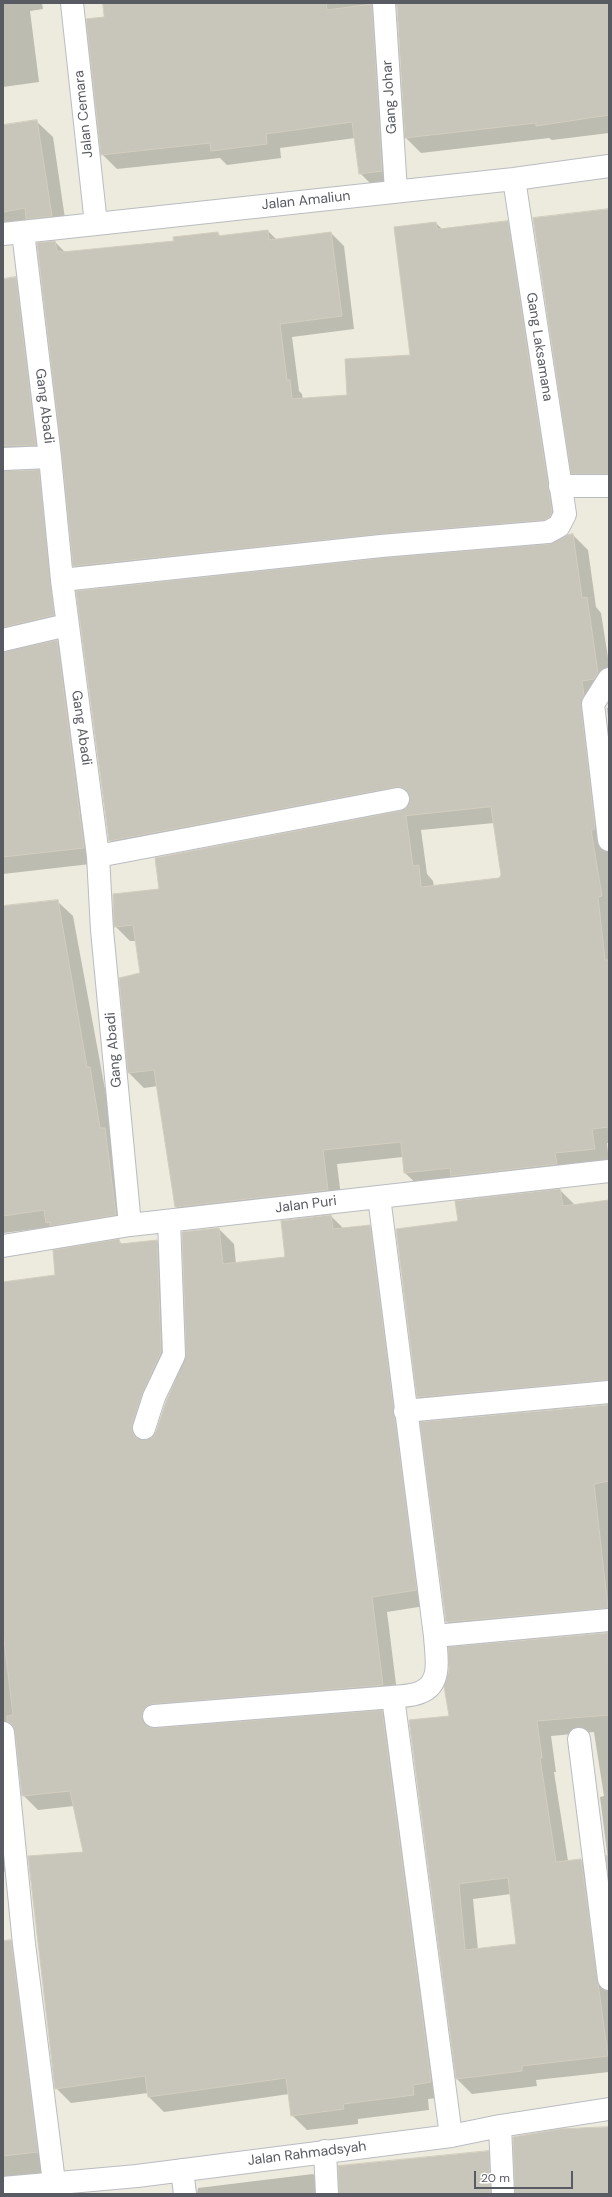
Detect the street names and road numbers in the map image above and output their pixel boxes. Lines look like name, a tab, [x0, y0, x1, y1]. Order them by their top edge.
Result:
street label: Gang Johar	[379, 60, 401, 134]
street label: Jalan Cemara	[71, 69, 97, 159]
street label: Jalan Amaliun	[261, 188, 351, 214]
street label: Gang Laksamana	[522, 291, 556, 403]
street label: Gang Abadi	[31, 367, 57, 445]
street label: Gang Abadi	[67, 689, 95, 767]
street label: Gang Abadi	[102, 1012, 126, 1088]
street label: Jalan Puri	[274, 1193, 338, 1217]
street label: Jalan Rahmadsyah	[247, 2138, 367, 2170]

